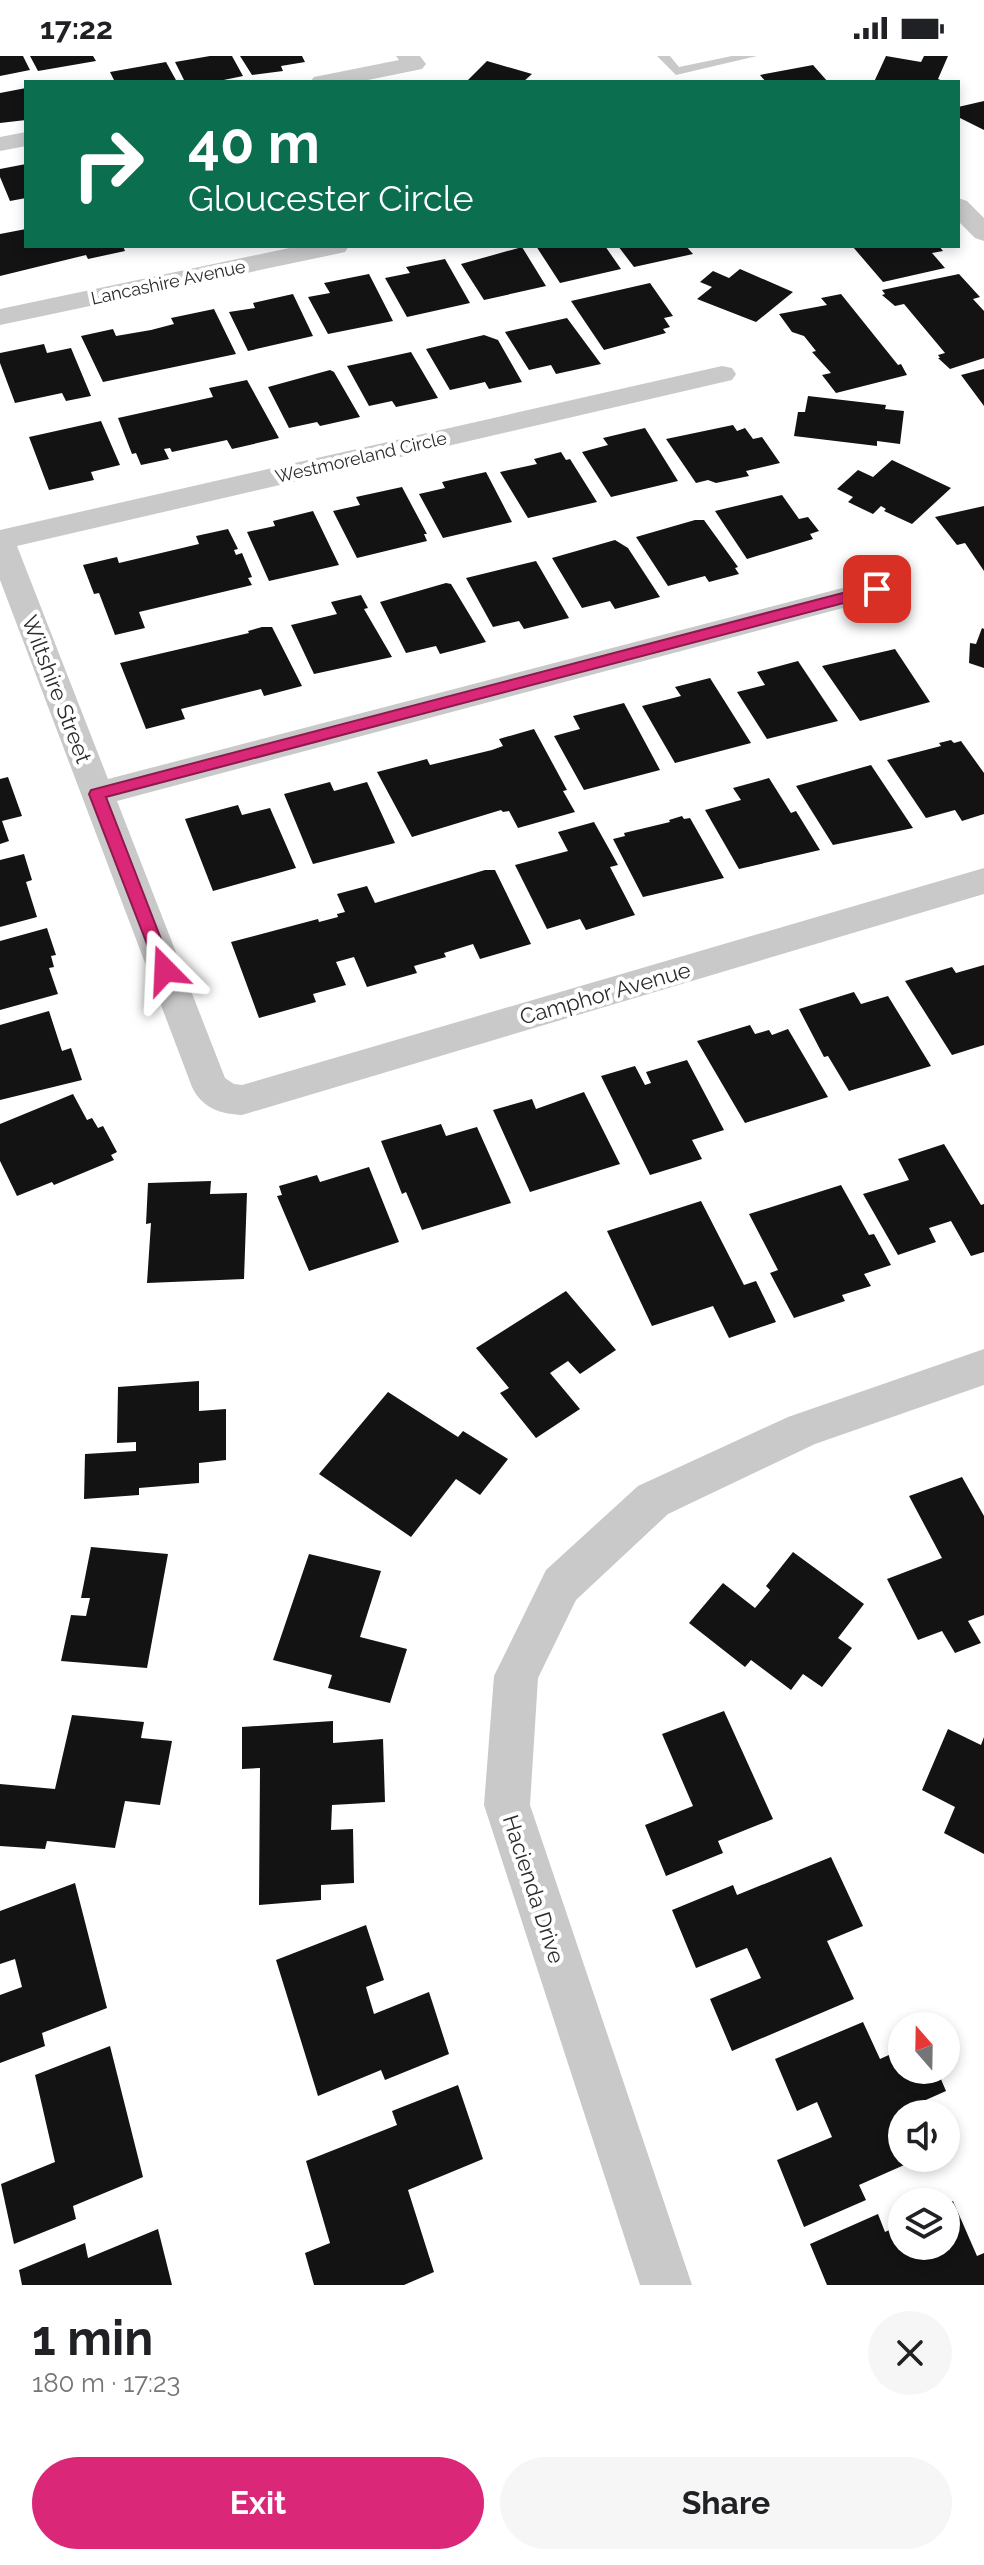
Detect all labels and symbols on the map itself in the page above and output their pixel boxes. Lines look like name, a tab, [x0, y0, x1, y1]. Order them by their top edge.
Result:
street label: Lancashire Avenue	[89, 255, 248, 309]
street label: Westmoreland Circle	[273, 427, 449, 487]
pin	[843, 555, 911, 623]
street label: Wiltshire Street	[17, 611, 97, 767]
position arrow	[123, 928, 207, 1012]
street label: Camphor Avenue	[517, 956, 693, 1030]
street label: Hacienda Drive	[498, 1812, 570, 1967]
north arrow	[888, 2012, 960, 2084]

